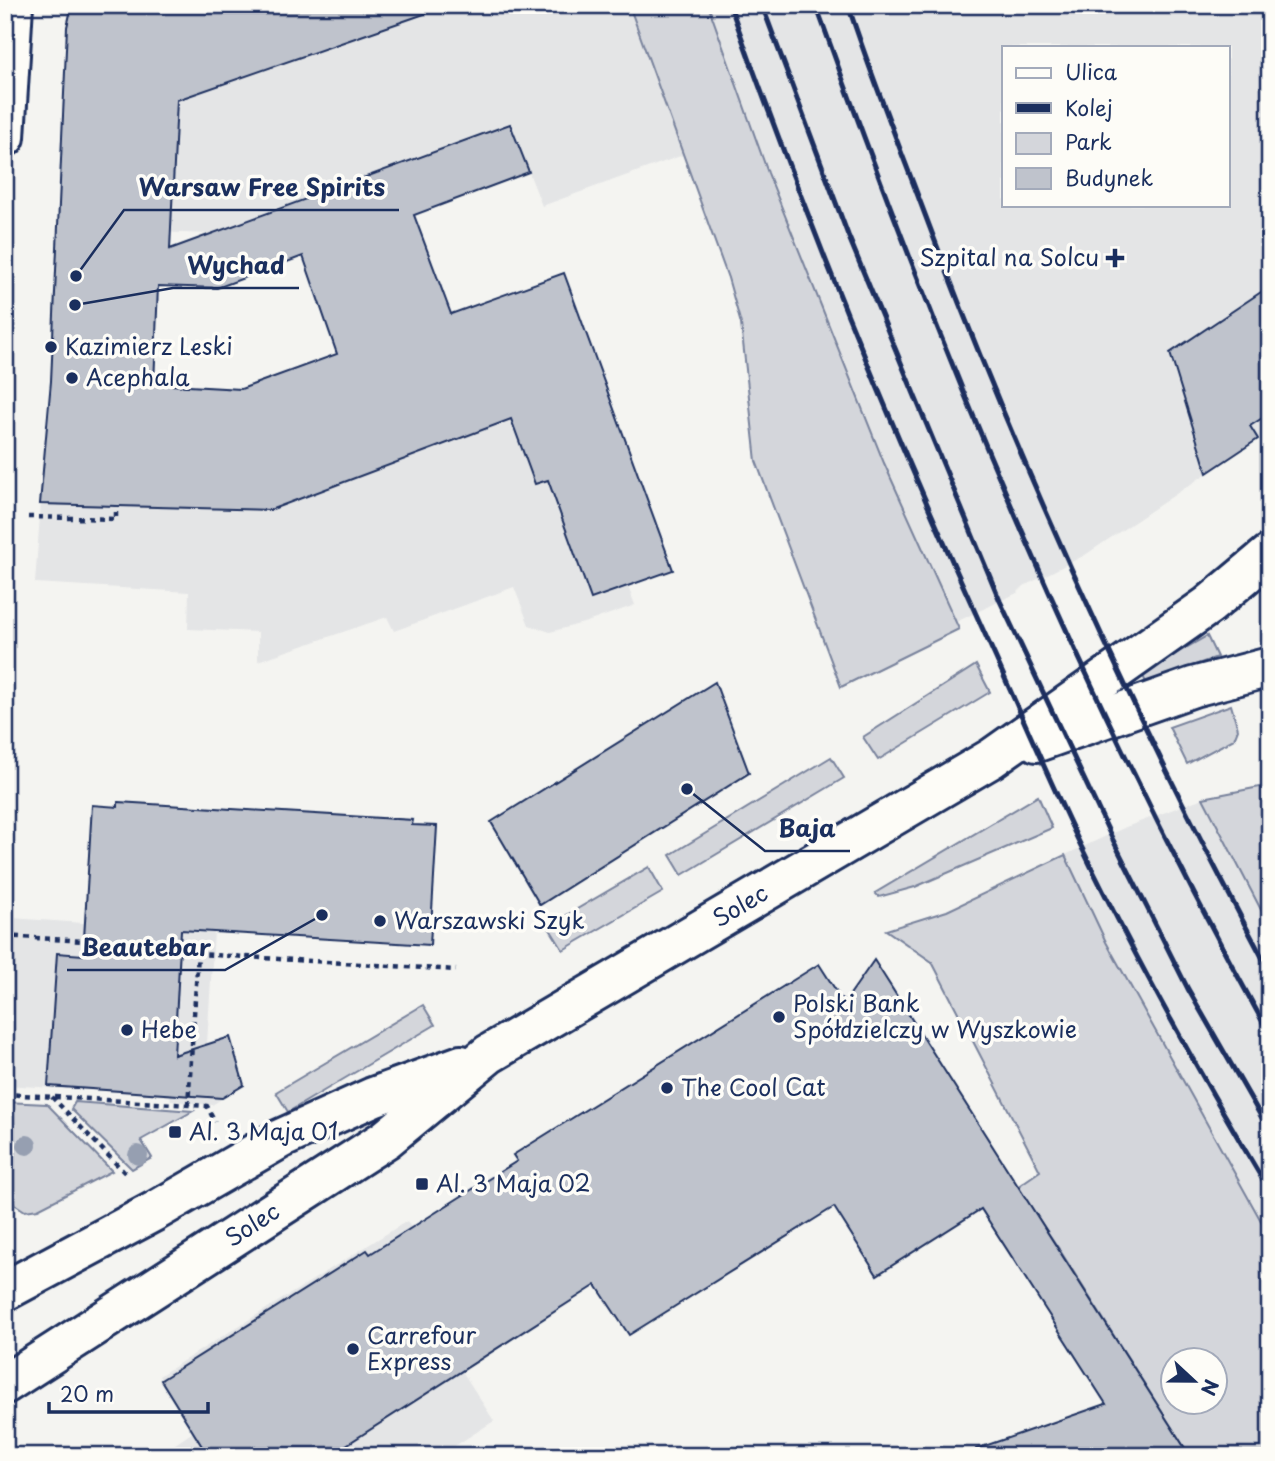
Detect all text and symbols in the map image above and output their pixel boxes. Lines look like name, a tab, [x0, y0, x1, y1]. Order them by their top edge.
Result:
legend	[1002, 46, 1230, 206]
text: Ulica	[1065, 55, 1118, 87]
text: Kolej	[1065, 91, 1113, 123]
text: Park	[1065, 125, 1112, 157]
text: Budynek	[1065, 161, 1154, 193]
callout: Warsaw Free Spirits	[124, 165, 399, 210]
text: Warsaw Free Spirits	[139, 168, 386, 204]
place label: Szpital na Solcu	[920, 239, 1099, 274]
callout: Wychad	[173, 243, 299, 288]
text: Wychad	[187, 246, 285, 282]
marker: Szpital na Solcu	[1105, 248, 1125, 268]
place label: Kazimierz Leski	[65, 328, 233, 363]
marker: Kazimierz Leski	[43, 339, 59, 355]
place label: Acephala	[86, 359, 190, 394]
marker: Acephala	[64, 370, 80, 386]
callout: Baja	[765, 806, 850, 851]
text: Baja	[778, 809, 836, 845]
street label: Solec	[705, 875, 774, 935]
place label: Warszawski Szyk	[394, 902, 585, 937]
marker: Warszawski Szyk	[372, 913, 388, 929]
callout: Beautebar	[67, 925, 225, 970]
text: Beautebar	[81, 928, 212, 964]
place label: Polski Bank Spółdzielczy w Wyszkowie	[793, 985, 1077, 1046]
marker: Polski Bank Spółdzielczy w Wyszkowie	[771, 1009, 787, 1025]
place label: Hebe	[141, 1011, 197, 1046]
marker: Hebe	[119, 1022, 135, 1038]
place label: The Cool Cat	[681, 1069, 826, 1104]
marker: The Cool Cat	[659, 1080, 675, 1096]
place label: Al. 3 Maja 01	[189, 1113, 338, 1148]
marker: Al. 3 Maja 01	[167, 1124, 183, 1140]
place label: Al. 3 Maja 02	[436, 1165, 591, 1200]
marker: Al. 3 Maja 02	[414, 1176, 430, 1192]
street label: Solec	[217, 1193, 286, 1254]
place label: Carrefour Express	[367, 1317, 477, 1378]
marker: Carrefour Express	[345, 1341, 361, 1357]
north arrow	[1160, 1346, 1230, 1416]
scale bar	[49, 1370, 208, 1414]
text: N	[1195, 1376, 1226, 1400]
text: 20 m	[60, 1377, 114, 1409]

